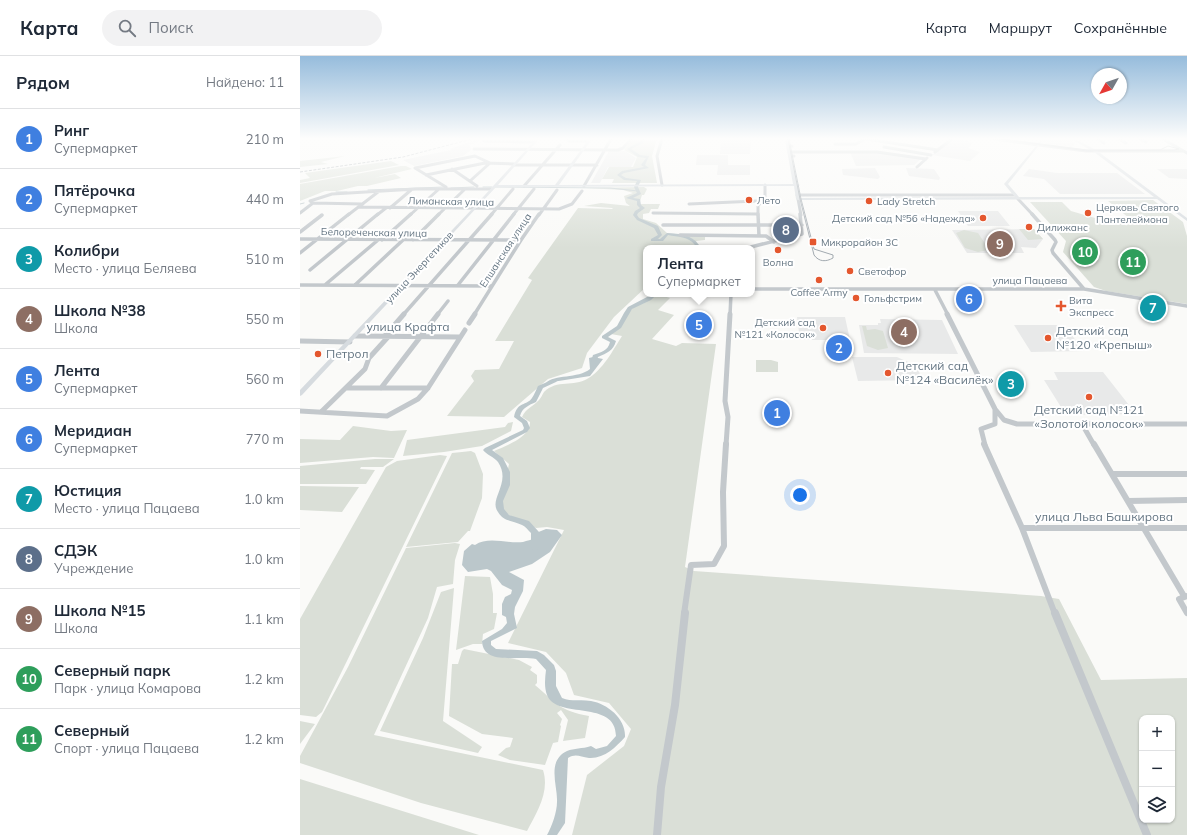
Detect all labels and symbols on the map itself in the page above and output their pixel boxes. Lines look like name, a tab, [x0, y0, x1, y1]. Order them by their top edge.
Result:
north arrow	[1091, 68, 1127, 104]
street label: Лиманская улица	[408, 194, 494, 209]
place label: Лето	[757, 194, 781, 207]
marker: Лето	[744, 195, 754, 205]
place label: Lady Stretch	[877, 195, 935, 208]
marker: Lady Stretch	[864, 196, 874, 206]
place label: Церковь Святого Пантелеймона	[1096, 201, 1179, 226]
marker: Церковь Святого Пантелеймона	[1083, 208, 1093, 218]
street label: Елшанская улица	[477, 211, 534, 290]
place label: Детский сад №56 «Надежда»	[832, 212, 976, 225]
marker: Детский сад №56 «Надежда»	[978, 213, 988, 223]
pin: 8	[773, 215, 799, 245]
place label: Дилижанс	[1037, 221, 1088, 234]
marker: Дилижанс	[1024, 222, 1034, 232]
street label: Белореченская улица	[321, 225, 427, 240]
street label: улица Энергетиков	[383, 228, 456, 306]
pin: 9	[987, 229, 1013, 259]
place label: Микрорайон 3С	[821, 236, 898, 249]
marker: Микрорайон 3С	[808, 237, 818, 247]
pin: 10	[1072, 237, 1098, 267]
marker: Волна	[773, 245, 783, 255]
pin: 11	[1120, 247, 1146, 277]
place label: Волна	[763, 256, 793, 269]
place label: Светофор	[858, 265, 906, 278]
marker: Светофор	[845, 266, 855, 276]
street label: улица Пацаева	[993, 274, 1067, 287]
marker: Coffee Army	[814, 275, 824, 285]
pin: 6	[956, 284, 982, 314]
place label: Coffee Army	[790, 286, 848, 299]
place label: Гольфстрим	[864, 292, 922, 305]
marker: Гольфстрим	[851, 293, 861, 303]
pin: 7	[1140, 293, 1166, 323]
place label: Вита Экспресс	[1069, 294, 1114, 319]
marker: Вита Экспресс	[1056, 301, 1066, 311]
pin: 5	[686, 310, 712, 340]
place label: Детский сад №121 «Колосок»	[734, 316, 816, 341]
pin: 4	[891, 317, 917, 347]
street label: улица Крафта	[366, 319, 450, 334]
marker: Детский сад №121 «Колосок»	[818, 323, 828, 333]
place label: Детский сад №120 «Крепыш»	[1056, 323, 1153, 352]
pin: 2	[826, 333, 852, 363]
marker: Детский сад №120 «Крепыш»	[1043, 333, 1053, 343]
place label: Петрол	[326, 346, 369, 361]
marker: Петрол	[313, 349, 323, 359]
place label: Детский сад №124 «Василёк»	[896, 358, 994, 387]
marker: Детский сад №124 «Василёк»	[883, 368, 893, 378]
pin: 3	[998, 369, 1024, 399]
marker: Детский сад №121 «Золотой колосок»	[1084, 392, 1094, 402]
pin: 1	[764, 398, 790, 428]
place label: Детский сад №121 «Золотой колосок»	[1034, 402, 1144, 431]
your location	[790, 485, 810, 505]
street label: улица Льва Башкирова	[1035, 509, 1173, 524]

